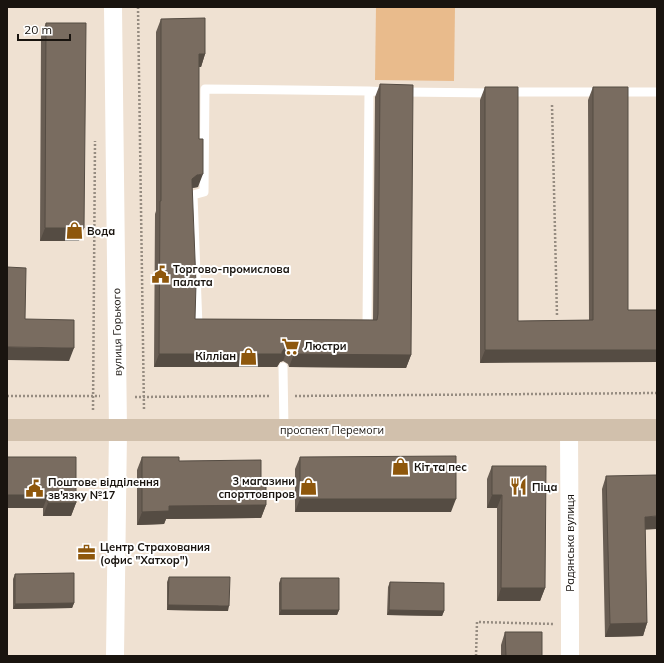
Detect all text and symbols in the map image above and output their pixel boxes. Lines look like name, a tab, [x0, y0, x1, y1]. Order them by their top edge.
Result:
scale bar	[18, 16, 70, 42]
text: 20 m	[24, 22, 52, 37]
shop icon: Вода	[64, 221, 84, 241]
place label: Вода	[87, 224, 115, 238]
place label: Торгово-промислова палата	[173, 262, 290, 289]
public building icon: Торгово-промислова палата	[150, 265, 170, 285]
street label: вулиця Горького	[109, 288, 125, 376]
supermarket icon: Люстри	[281, 336, 301, 356]
place label: Люстри	[304, 339, 346, 353]
shop icon: Кілліан	[239, 346, 259, 366]
place label: Кілліан	[195, 349, 236, 363]
street label: проспект Перемоги	[280, 423, 384, 437]
shop icon: Кіт та пес	[391, 457, 411, 477]
place label: Кіт та пес	[414, 460, 467, 474]
place label: 3 магазини спорттовпров	[218, 474, 295, 501]
place label: Поштове відділення зв'язку №17	[48, 475, 159, 502]
shop icon: 3 магазини спорттовпров	[298, 477, 318, 497]
restaurant icon: Піца	[509, 477, 529, 497]
public building icon: Поштове відділення зв'язку №17	[25, 478, 45, 498]
place label: Піца	[532, 480, 558, 494]
street label: Радянська вулиця	[563, 494, 577, 592]
place label: Центр Страхования (офис "Хатхор")	[100, 540, 210, 567]
office icon: Центр Страхования (офис "Хатхор")	[77, 543, 97, 563]

